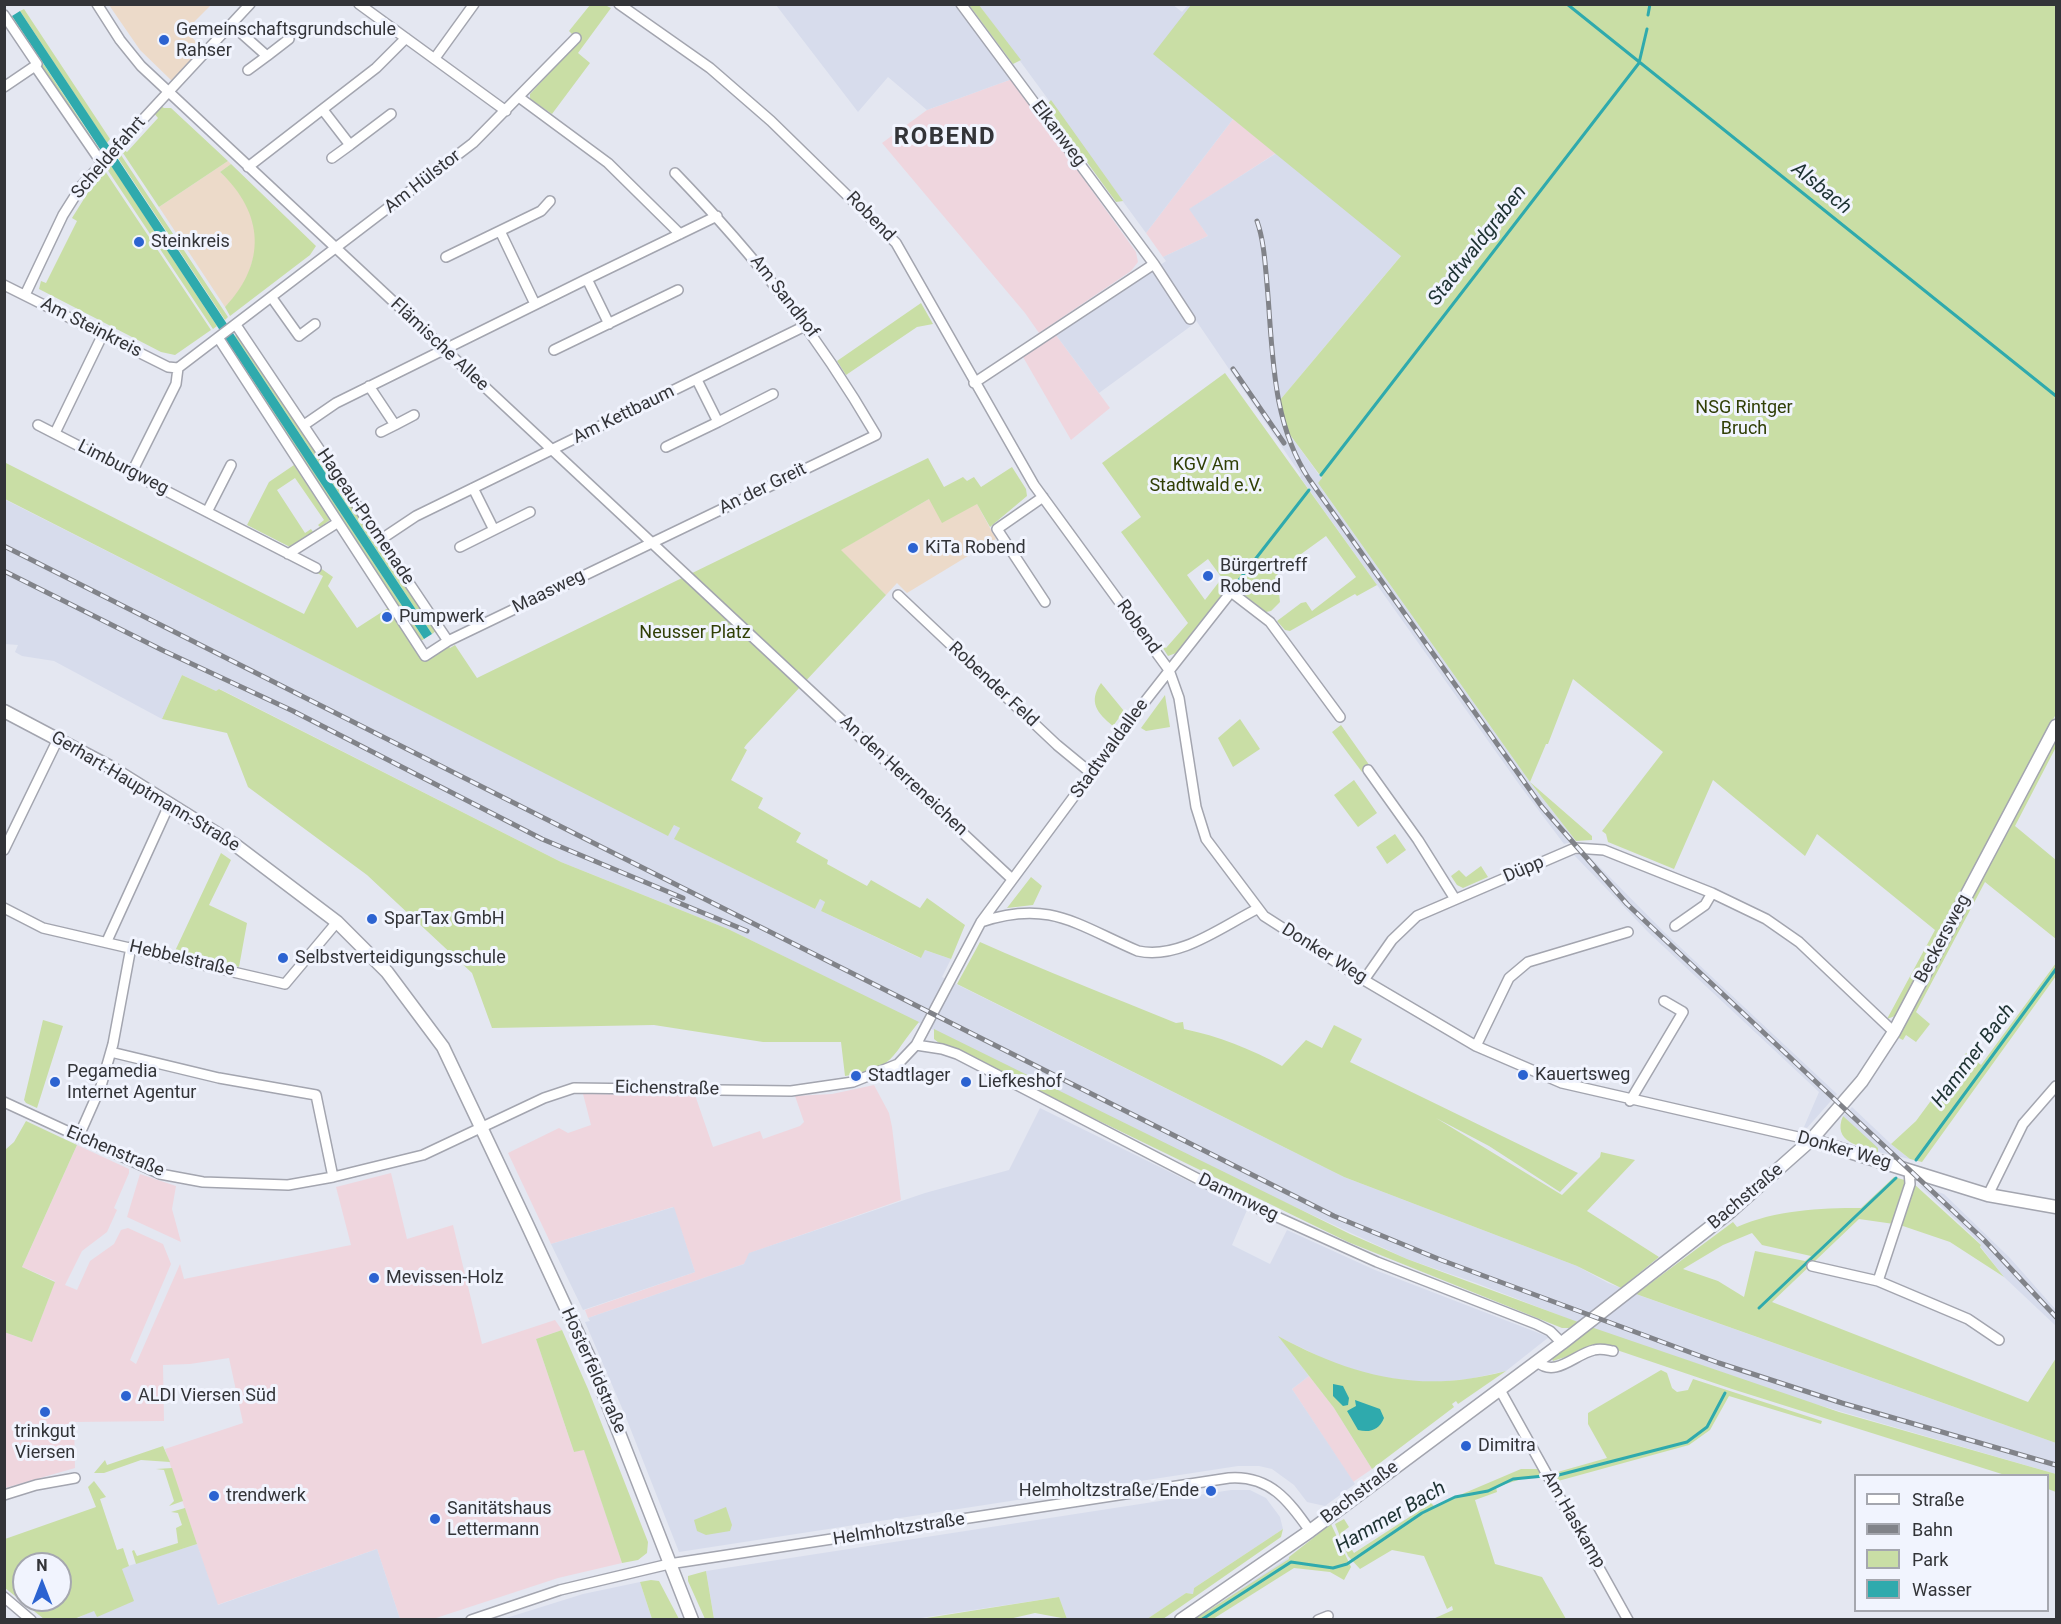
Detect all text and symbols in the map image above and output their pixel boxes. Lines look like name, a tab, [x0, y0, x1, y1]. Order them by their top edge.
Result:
place label: Gemeinschaftsgrundschule Rahser	[176, 19, 396, 62]
marker: Gemeinschaftsgrundschule Rahser	[157, 33, 171, 47]
street label: Elkanweg	[1026, 97, 1090, 171]
street label: Scheldefahrt	[67, 112, 151, 204]
district label: ROBEND	[894, 124, 996, 152]
street label: Am Hülstor	[381, 146, 465, 218]
water label: Alsbach	[1786, 158, 1856, 220]
water label: Stadtwaldgraben	[1424, 181, 1532, 311]
street label: Robend	[841, 188, 899, 246]
place label: Steinkreis	[151, 231, 230, 253]
marker: Steinkreis	[132, 235, 146, 249]
street label: Am Sandhof	[745, 251, 823, 343]
street label: Am Steinkreis	[37, 293, 145, 363]
street label: Flämische Allee	[385, 294, 493, 396]
street label: Am Kettbaum	[570, 381, 678, 449]
park label: NSG Rintger Bruch	[1695, 397, 1793, 440]
street label: Limburgweg	[74, 436, 172, 500]
street label: Hageau-Promenade	[312, 445, 418, 589]
park label: KGV Am Stadtwald e.V.	[1149, 454, 1263, 496]
street label: An der Greit	[716, 459, 810, 519]
place label: KiTa Robend	[925, 537, 1026, 559]
marker: KiTa Robend	[906, 541, 920, 555]
place label: Bürgertreff Robend	[1220, 555, 1307, 598]
street label: Maasweg	[509, 565, 589, 619]
marker: Bürgertreff Robend	[1201, 569, 1215, 583]
street label: Robend	[1111, 596, 1165, 658]
place label: Pumpwerk	[399, 606, 484, 628]
marker: Pumpwerk	[380, 610, 394, 624]
park label: Neusser Platz	[639, 622, 751, 644]
street label: Robender Feld	[944, 638, 1042, 732]
street label: Stadtwaldallee	[1067, 695, 1153, 803]
street label: An den Herreneichen	[835, 711, 971, 841]
street label: Gerhart-Hauptmann-Straße	[47, 727, 243, 857]
street label: Düpp	[1500, 852, 1548, 888]
street label: Beckersweg	[1911, 891, 1975, 987]
place label: SparTax GmbH	[384, 908, 505, 930]
marker: SparTax GmbH	[365, 912, 379, 926]
street label: Donker Weg	[1277, 919, 1371, 989]
street label: Hebbelstraße	[127, 936, 237, 982]
place label: Selbstverteidigungsschule	[295, 947, 506, 969]
marker: Selbstverteidigungsschule	[276, 951, 290, 965]
water label: Hammer Bach	[1927, 999, 2021, 1113]
place label: Pegamedia Internet Agentur	[67, 1061, 196, 1104]
place label: Kauertsweg	[1535, 1064, 1630, 1086]
place label: Stadtlager	[868, 1065, 950, 1087]
marker: Kauertsweg	[1516, 1068, 1530, 1082]
marker: Stadtlager	[849, 1069, 863, 1083]
place label: Liefkeshof	[978, 1071, 1062, 1093]
marker: Pegamedia Internet Agentur	[48, 1075, 62, 1089]
marker: Liefkeshof	[959, 1075, 973, 1089]
street label: Eichenstraße	[615, 1077, 719, 1101]
street label: Eichenstraße	[63, 1122, 167, 1182]
street label: Donker Weg	[1795, 1127, 1893, 1175]
street label: Bachstraße	[1704, 1159, 1788, 1235]
street label: Dammweg	[1194, 1169, 1282, 1227]
place label: Mevissen-Holz	[386, 1267, 504, 1289]
marker: Mevissen-Holz	[367, 1271, 381, 1285]
street label: Hosterfeldstraße	[556, 1305, 630, 1437]
place label: ALDI Viersen Süd	[138, 1385, 276, 1407]
marker: ALDI Viersen Süd	[119, 1389, 133, 1403]
marker: trinkgut Viersen	[38, 1405, 52, 1419]
place label: trinkgut Viersen	[14, 1421, 76, 1464]
place label: Dimitra	[1478, 1435, 1536, 1457]
marker: Dimitra	[1459, 1439, 1473, 1453]
street label: Bachstraße	[1317, 1457, 1403, 1529]
street label: Am Haskamp	[1536, 1468, 1610, 1572]
legend	[1854, 1474, 2049, 1612]
water label: Hammer Bach	[1331, 1477, 1451, 1559]
place label: Helmholtzstraße/Ende	[1019, 1480, 1199, 1502]
marker: Helmholtzstraße/Ende	[1204, 1484, 1218, 1498]
place label: trendwerk	[226, 1485, 306, 1507]
marker: trendwerk	[207, 1489, 221, 1503]
text: Straße	[1912, 1489, 1964, 1510]
place label: Sanitätshaus Lettermann	[447, 1498, 552, 1540]
street label: Helmholtzstraße	[832, 1509, 966, 1551]
marker: Sanitätshaus Lettermann	[428, 1512, 442, 1526]
text: Bahn	[1912, 1519, 1953, 1540]
text: Park	[1912, 1549, 1948, 1570]
north arrow	[12, 1552, 72, 1612]
text: N	[36, 1556, 48, 1575]
text: Wasser	[1912, 1579, 1972, 1600]

